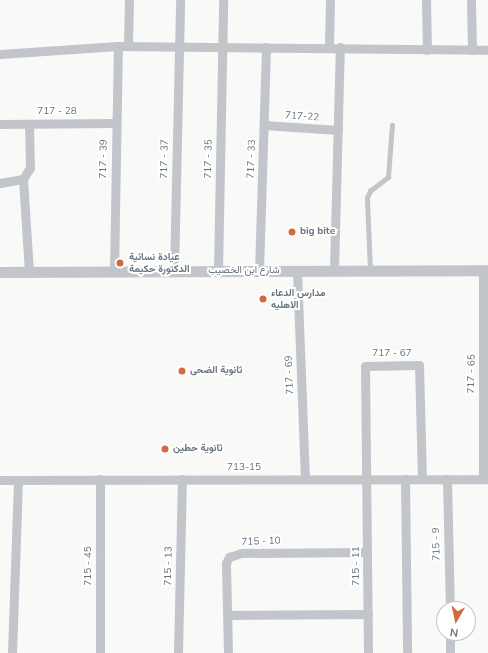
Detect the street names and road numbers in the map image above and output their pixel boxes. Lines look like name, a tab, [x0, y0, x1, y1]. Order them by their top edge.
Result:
street label: 717 - 28	[37, 106, 77, 118]
street label: 717-22	[285, 110, 319, 124]
street label: 717 - 39	[98, 139, 110, 179]
street label: 717 - 37	[159, 139, 171, 179]
street label: 717 - 35	[203, 139, 215, 179]
street label: 717 - 33	[245, 139, 259, 179]
street label: شارع ابن الخصيب	[208, 265, 280, 277]
street label: 717 - 67	[372, 348, 412, 360]
street label: 717 - 65	[466, 354, 478, 394]
street label: 717 - 69	[283, 355, 297, 395]
street label: 713-15	[227, 462, 261, 474]
street label: 715 - 9	[431, 527, 443, 561]
street label: 715 - 10	[241, 535, 281, 549]
street label: 715 - 45	[83, 546, 95, 586]
street label: 715 - 13	[163, 546, 175, 586]
street label: 715 - 11	[351, 546, 363, 586]

